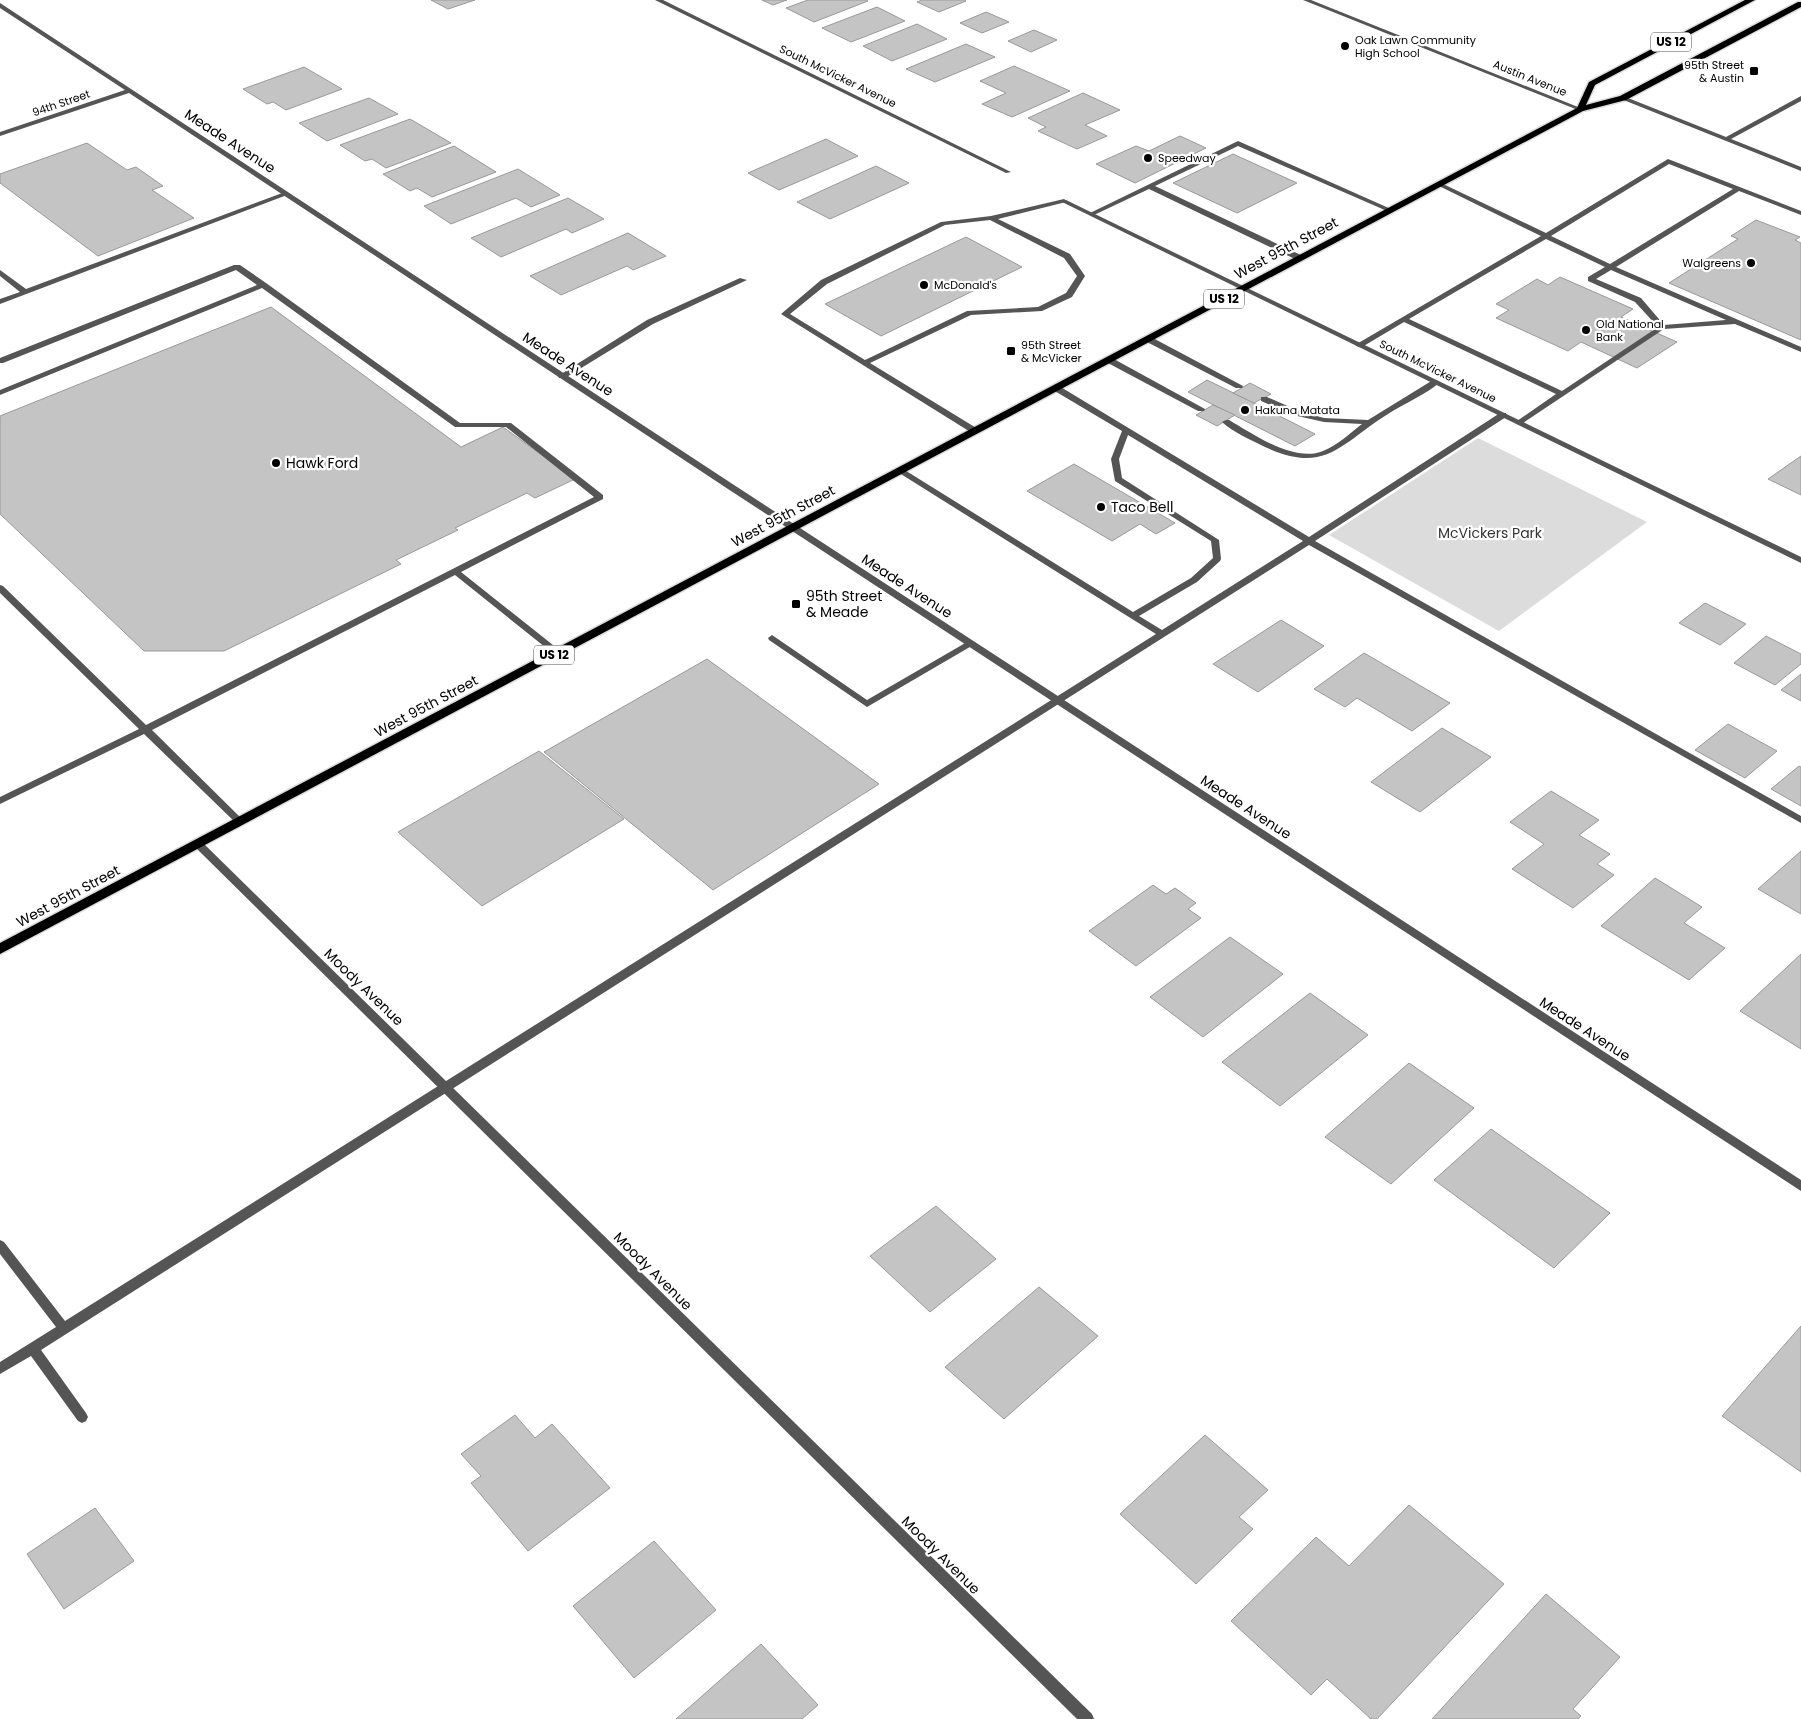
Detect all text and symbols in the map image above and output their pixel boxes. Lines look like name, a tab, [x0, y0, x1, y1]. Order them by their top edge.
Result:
place label: Oak Lawn Community High School	[1355, 32, 1477, 61]
road number: US 12	[1651, 32, 1691, 52]
marker: Oak Lawn Community High School	[1339, 40, 1351, 52]
street label: South McVicker Avenue	[777, 41, 899, 111]
street label: Austin Avenue	[1491, 56, 1569, 100]
place label: 95th Street & Austin	[1684, 57, 1744, 86]
marker: 95th Street & Austin	[1748, 65, 1760, 77]
street label: 94th Street	[30, 86, 92, 120]
street label: Meade Avenue	[181, 104, 280, 178]
place label: Speedway	[1158, 150, 1216, 166]
marker: Speedway	[1142, 152, 1154, 164]
street label: West 95th Street	[1231, 212, 1341, 284]
place label: Walgreens	[1682, 255, 1741, 271]
marker: Walgreens	[1745, 257, 1757, 269]
place label: McDonald's	[934, 277, 997, 293]
marker: McDonald's	[918, 279, 930, 291]
road number: US 12	[1204, 290, 1244, 308]
place label: Old National Bank	[1596, 316, 1664, 345]
marker: Old National Bank	[1580, 324, 1592, 336]
street label: Meade Avenue	[519, 327, 618, 401]
street label: South McVicker Avenue	[1377, 336, 1499, 406]
place label: 95th Street & McVicker	[1021, 337, 1082, 366]
marker: 95th Street & McVicker	[1005, 345, 1017, 357]
place label: Hakuna Matata	[1255, 402, 1340, 418]
marker: Hakuna Matata	[1239, 404, 1251, 416]
place label: Hawk Ford	[286, 453, 358, 473]
marker: Hawk Ford	[270, 457, 282, 469]
street label: West 95th Street	[728, 480, 838, 552]
place label: Taco Bell	[1111, 497, 1173, 517]
marker: Taco Bell	[1095, 501, 1107, 513]
park label: McVickers Park	[1438, 523, 1543, 543]
street label: Meade Avenue	[858, 549, 957, 623]
place label: 95th Street & Meade	[806, 586, 882, 622]
marker: 95th Street & Meade	[790, 598, 802, 610]
road number: US 12	[534, 646, 574, 664]
street label: West 95th Street	[371, 670, 481, 742]
street label: Meade Avenue	[1197, 770, 1296, 844]
street label: West 95th Street	[13, 860, 123, 932]
street label: Moody Avenue	[320, 944, 408, 1030]
street label: Meade Avenue	[1536, 992, 1635, 1066]
street label: Moody Avenue	[609, 1227, 697, 1315]
street label: Moody Avenue	[897, 1511, 985, 1599]

